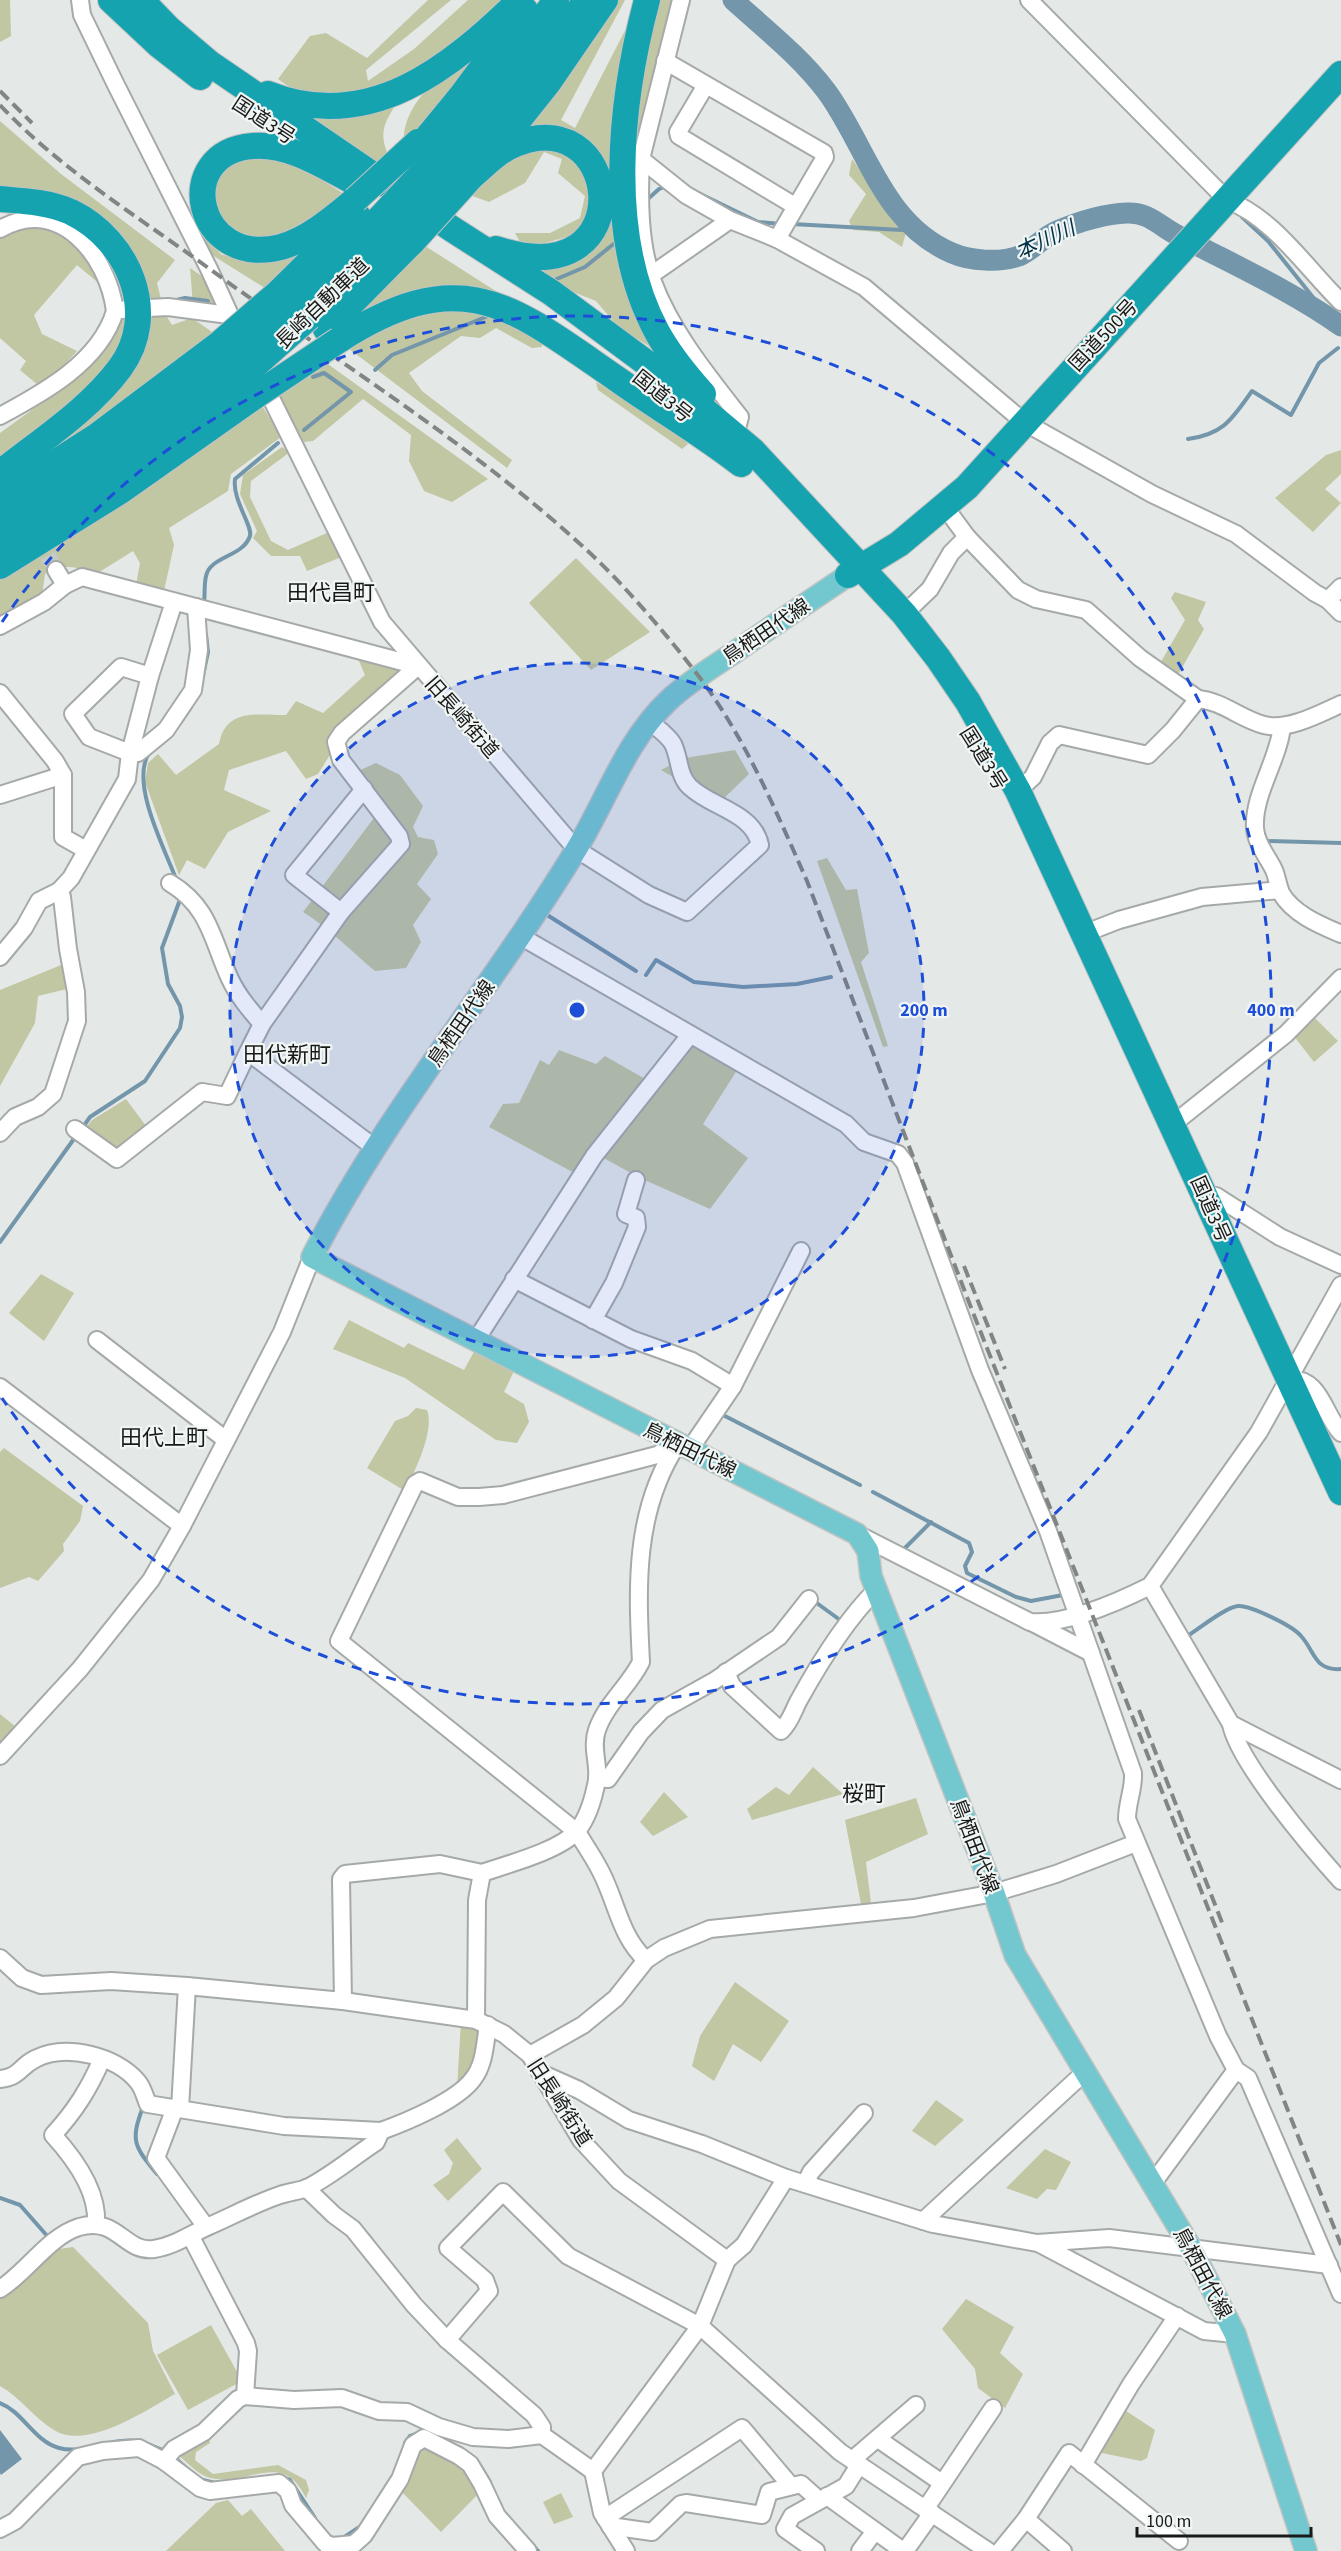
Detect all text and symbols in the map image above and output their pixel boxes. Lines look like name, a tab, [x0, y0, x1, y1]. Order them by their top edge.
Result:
street label: 国道3号	[226, 90, 300, 152]
water label: 本川川	[1010, 212, 1082, 267]
street label: 長崎自動車道	[270, 252, 376, 355]
street label: 国道500号	[1063, 293, 1145, 378]
street label: 国道3号	[626, 364, 698, 430]
district label: 田代昌町	[287, 577, 375, 609]
street label: 鳥栖田代線	[717, 592, 816, 671]
street label: 旧長崎街道	[418, 671, 505, 765]
street label: 国道3号	[953, 721, 1014, 796]
street label: 鳥栖田代線	[422, 975, 502, 1073]
text: 200 m	[900, 998, 948, 1023]
text: 400 m	[1247, 998, 1295, 1023]
centre of rings	[567, 1000, 587, 1020]
district label: 田代新町	[243, 1039, 331, 1071]
street label: 国道3号	[1183, 1172, 1237, 1247]
street label: 鳥栖田代線	[638, 1416, 741, 1485]
district label: 田代上町	[120, 1422, 208, 1454]
district label: 桜町	[842, 1778, 886, 1810]
street label: 鳥栖田代線	[943, 1795, 1005, 1898]
street label: 旧長崎街道	[520, 2053, 598, 2152]
street label: 鳥栖田代線	[1166, 2223, 1238, 2324]
scale bar	[1137, 2500, 1311, 2538]
text: 100 m	[1146, 2509, 1191, 2534]

